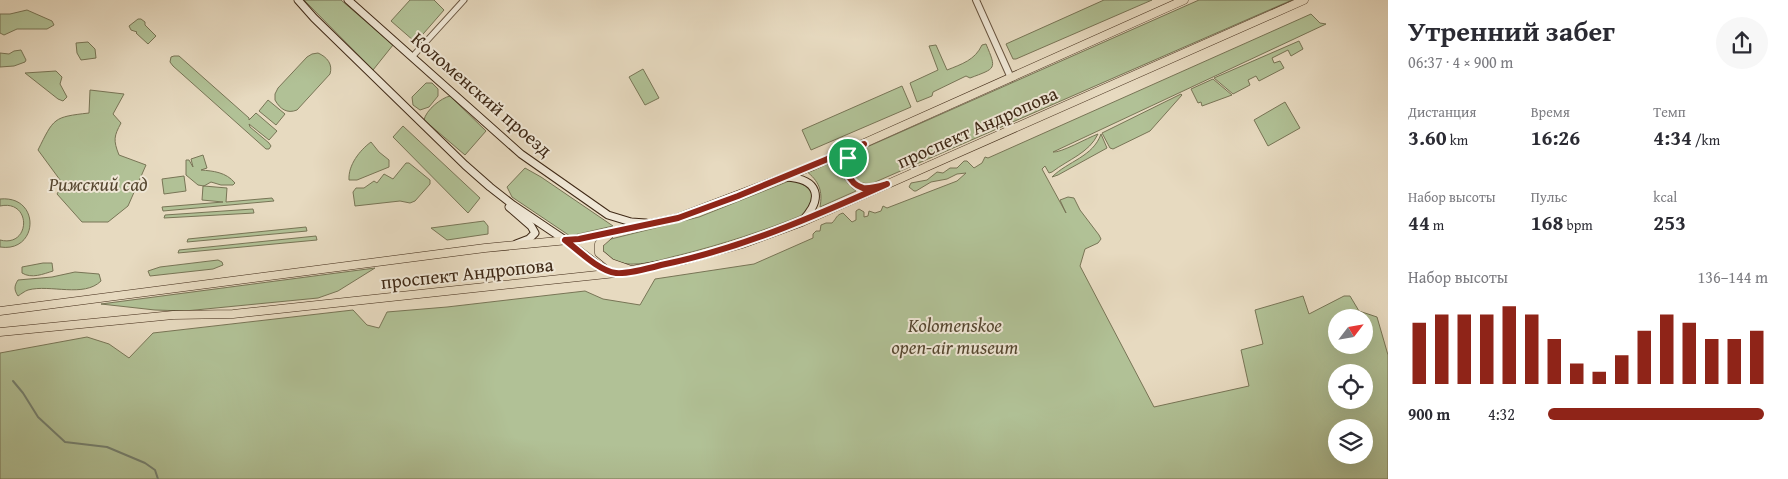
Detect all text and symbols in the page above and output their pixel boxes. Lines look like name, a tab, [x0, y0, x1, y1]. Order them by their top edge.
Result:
text: Утренний забег	[1408, 10, 1615, 51]
button: share	[1716, 17, 1768, 69]
street label: Коломенский проезд	[406, 25, 558, 163]
text: 06:37 · 4 × 900 m	[1408, 50, 1513, 74]
street label: проспект Андропова	[892, 79, 1062, 175]
text: Дистанция	[1408, 102, 1476, 122]
text: Время	[1531, 102, 1570, 122]
text: Темп	[1653, 102, 1686, 122]
text: 3.60	[1408, 122, 1447, 153]
text: 16:26	[1531, 122, 1580, 153]
text: 4:34	[1653, 122, 1692, 153]
text: km	[1447, 130, 1468, 150]
text: /km	[1692, 130, 1720, 150]
pin	[827, 137, 869, 179]
icon: arrive	[834, 144, 862, 172]
park label: Рижский сад	[48, 170, 147, 198]
text: Набор высоты	[1408, 187, 1495, 207]
text: Пульс	[1531, 187, 1567, 207]
text: kcal	[1653, 187, 1677, 207]
text: 44	[1408, 207, 1430, 238]
text: 168	[1531, 207, 1563, 238]
text: 253	[1653, 207, 1686, 238]
text: m	[1430, 215, 1444, 235]
text: bpm	[1563, 215, 1593, 235]
street label: проспект Андропова	[379, 250, 555, 296]
text: Набор высоты	[1408, 265, 1508, 289]
text: 136–144 m	[1698, 265, 1768, 289]
north arrow	[1328, 309, 1372, 354]
map controls	[1328, 309, 1373, 464]
park label: Kolomenskoe open-air museum	[892, 311, 1019, 361]
button: locate	[1328, 364, 1373, 409]
text: 900 m	[1408, 402, 1450, 426]
text: 4:32	[1488, 402, 1515, 426]
button: layers	[1328, 419, 1373, 464]

